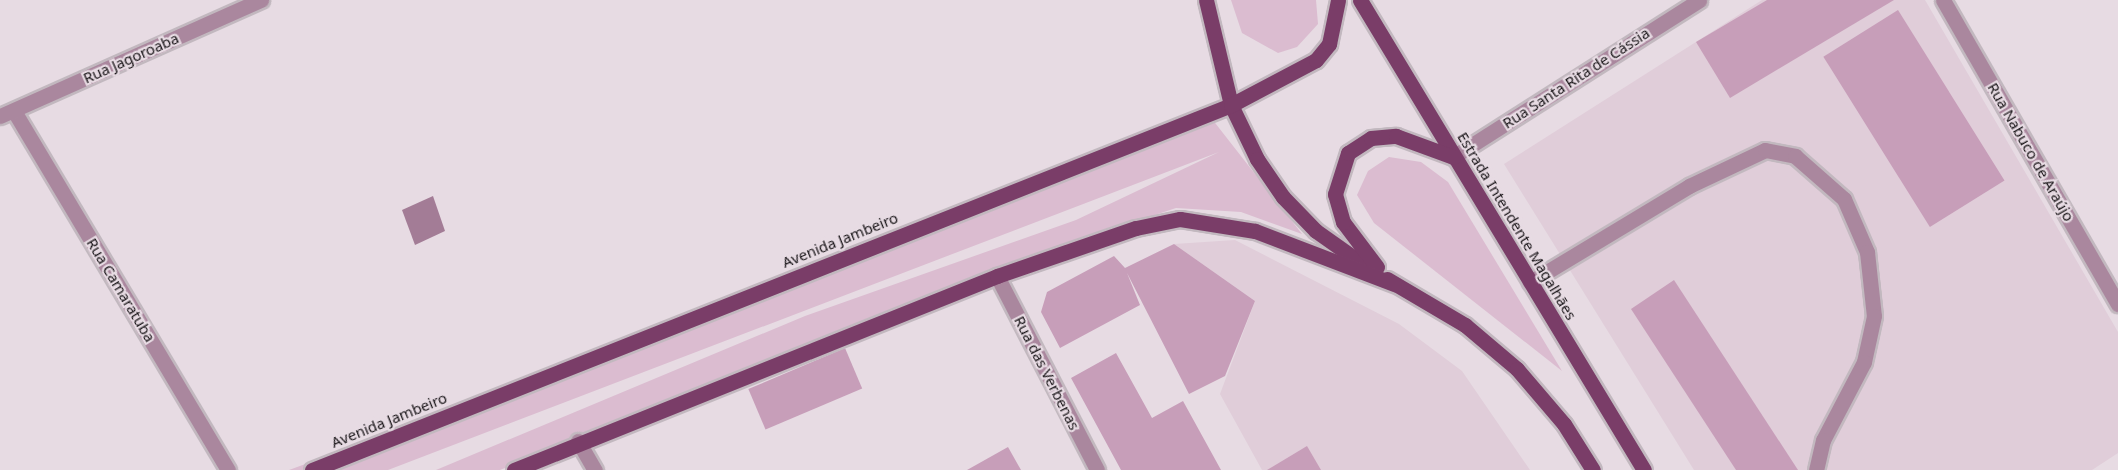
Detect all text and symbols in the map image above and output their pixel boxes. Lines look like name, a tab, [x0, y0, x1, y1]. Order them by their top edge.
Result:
street label: Rua Santa Rita de Cássia	[1499, 24, 1653, 132]
street label: Rua Jagoroaba	[80, 29, 182, 87]
street label: Rua Nabuco de Araújo	[1984, 79, 2078, 225]
street label: Estrada Intendente Magalhães	[1454, 129, 1580, 323]
street label: Avenida Jambeiro	[779, 209, 901, 271]
street label: Rua Camaratuba	[83, 235, 159, 345]
street label: Rua das Verbenas	[1010, 313, 1084, 433]
street label: Avenida Jambeiro	[328, 389, 450, 451]

